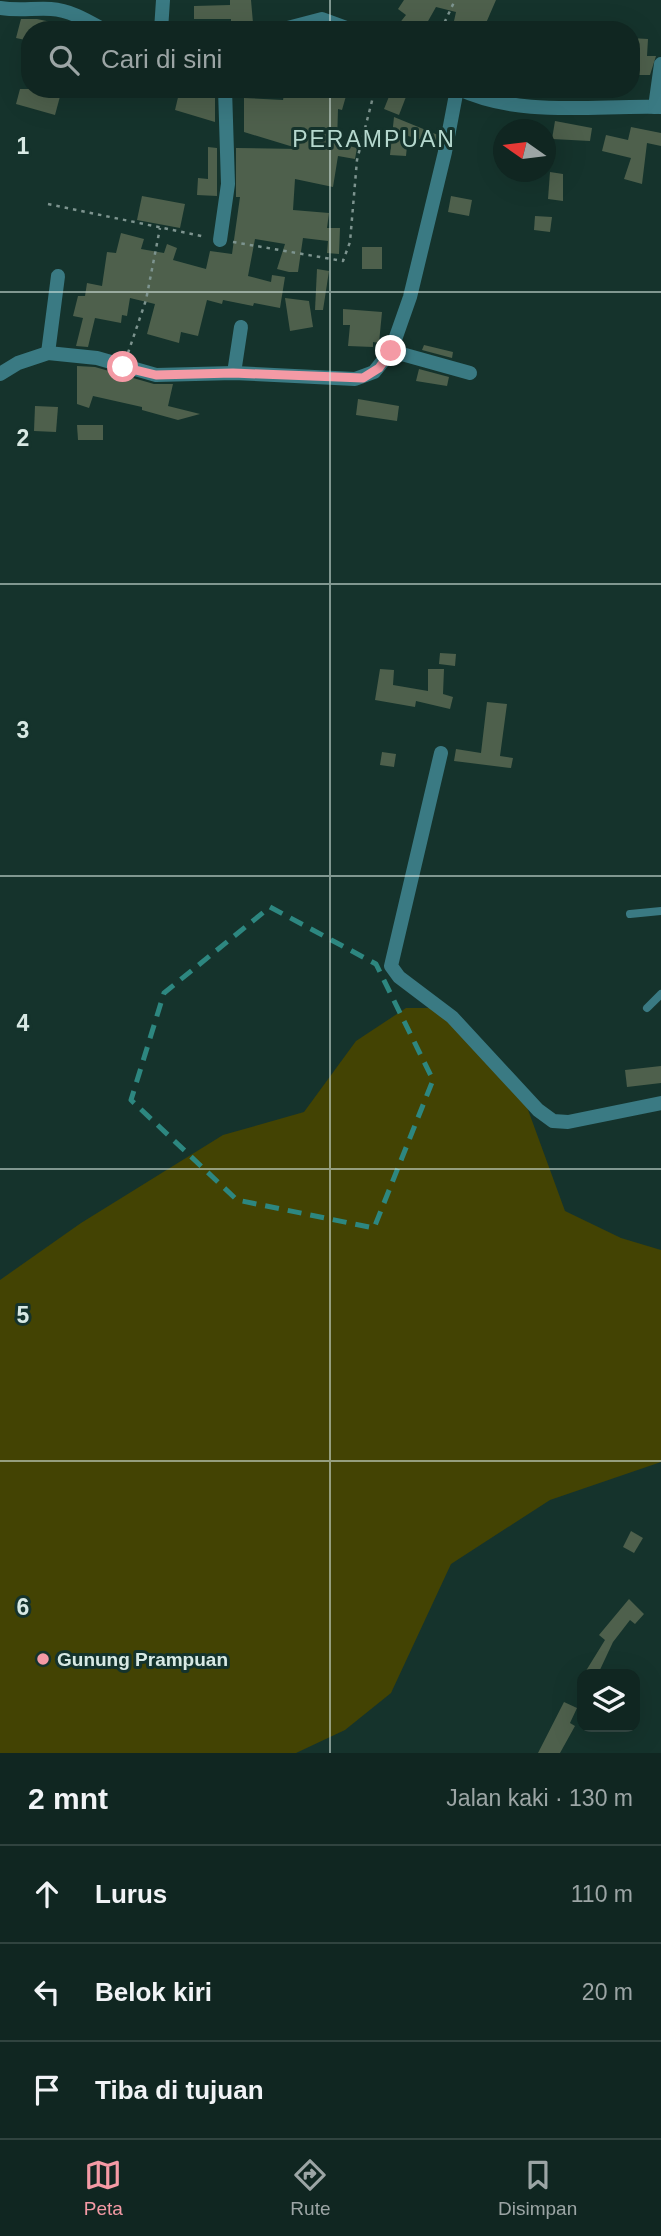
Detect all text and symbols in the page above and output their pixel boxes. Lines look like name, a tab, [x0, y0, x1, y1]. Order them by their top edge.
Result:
search box	[21, 21, 640, 98]
icon: search	[45, 41, 83, 79]
text: Cari di sini	[101, 44, 222, 74]
north arrow	[493, 119, 556, 182]
district label: PERAMPUAN	[292, 126, 456, 152]
text: 1	[17, 133, 30, 159]
route end	[375, 335, 406, 366]
route start	[107, 351, 138, 382]
text: 2	[17, 425, 29, 451]
text: 3	[17, 717, 29, 743]
text: 4	[17, 1010, 30, 1036]
text: 5	[17, 1302, 30, 1328]
text: 6	[17, 1594, 29, 1620]
place label: Gunung Prampuan	[57, 1649, 228, 1670]
marker: Gunung Prampuan	[35, 1651, 51, 1667]
map controls	[577, 1669, 640, 1732]
button: layers	[577, 1669, 640, 1732]
text: 2 mnt	[28, 1782, 108, 1815]
text: Jalan kaki · 130 m	[446, 1785, 633, 1811]
icon: ahead	[28, 1875, 66, 1913]
text: Lurus	[95, 1879, 167, 1909]
text: 110 m	[571, 1881, 633, 1907]
icon: left	[28, 1973, 66, 2011]
text: Belok kiri	[95, 1977, 212, 2007]
text: 20 m	[582, 1979, 633, 2005]
icon: arrive	[28, 2071, 66, 2109]
text: Tiba di tujuan	[95, 2075, 264, 2105]
tab: Peta	[84, 2156, 123, 2220]
tab: Rute	[290, 2156, 331, 2220]
tab: Disimpan	[498, 2156, 577, 2220]

